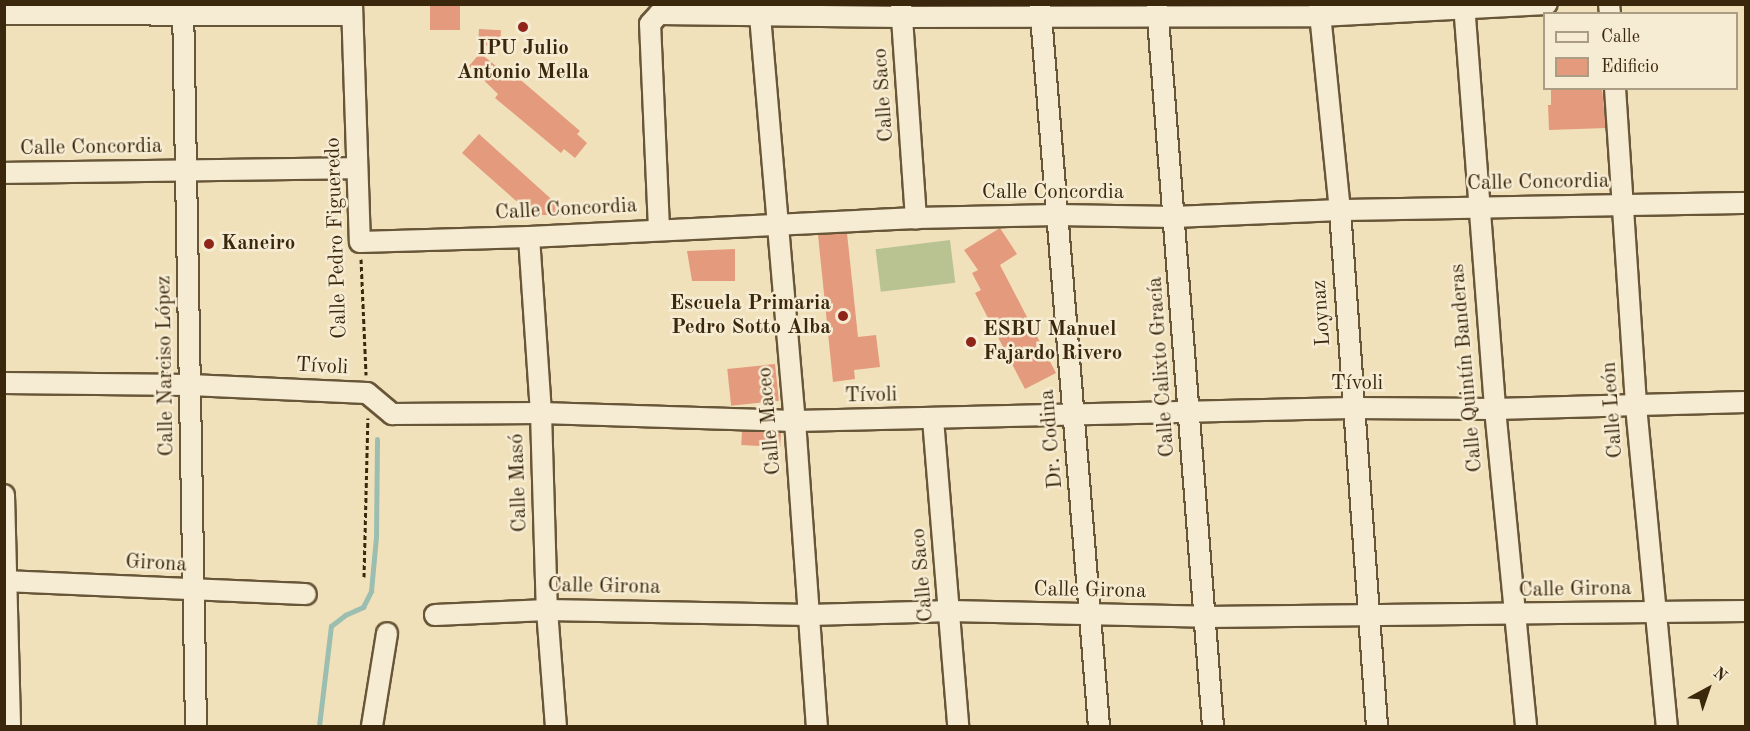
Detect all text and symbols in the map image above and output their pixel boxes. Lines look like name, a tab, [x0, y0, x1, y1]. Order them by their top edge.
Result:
legend	[1543, 12, 1738, 90]
marker: IPU Julio Antonio Mella	[516, 20, 530, 34]
text: Calle	[1601, 28, 1640, 46]
place label: IPU Julio Antonio Mella	[457, 36, 589, 86]
street label: Calle Saco	[868, 47, 900, 143]
text: Edificio	[1601, 58, 1659, 76]
street label: Calle Concordia	[20, 134, 162, 162]
street label: Calle Pedro Figueredo	[321, 137, 353, 339]
street label: Calle Concordia	[1467, 169, 1609, 197]
street label: Calle Concordia	[982, 180, 1124, 206]
street label: Calle Concordia	[494, 194, 638, 226]
place label: Kaneiro	[221, 231, 295, 257]
marker: Kaneiro	[202, 237, 216, 251]
street label: Calle Quintín Banderas	[1445, 263, 1489, 473]
street label: Calle Narciso López	[152, 275, 180, 457]
street label: Calle Calixto Gracía	[1143, 276, 1181, 458]
street label: Loynaz	[1307, 279, 1337, 347]
place label: Escuela Primaria Pedro Sotto Alba	[670, 291, 831, 341]
marker: Escuela Primaria Pedro Sotto Alba	[836, 309, 850, 323]
place label: ESBU Manuel Fajardo Rivero	[983, 317, 1122, 367]
marker: ESBU Manuel Fajardo Rivero	[964, 335, 978, 349]
street label: Tívoli	[295, 353, 349, 381]
street label: Calle León	[1597, 361, 1629, 459]
street label: Calle Maceo	[753, 366, 787, 476]
street label: Tívoli	[1331, 371, 1383, 397]
street label: Tívoli	[845, 383, 897, 409]
street label: Dr. Codina	[1035, 388, 1069, 490]
street label: Calle Masó	[505, 433, 533, 533]
street label: Calle Saco	[906, 527, 940, 623]
street label: Girona	[125, 550, 187, 578]
street label: Calle Girona	[547, 573, 661, 601]
street label: Calle Girona	[1518, 576, 1632, 604]
street label: Calle Girona	[1033, 577, 1147, 605]
north arrow	[1678, 659, 1738, 719]
text: N	[1710, 665, 1729, 685]

